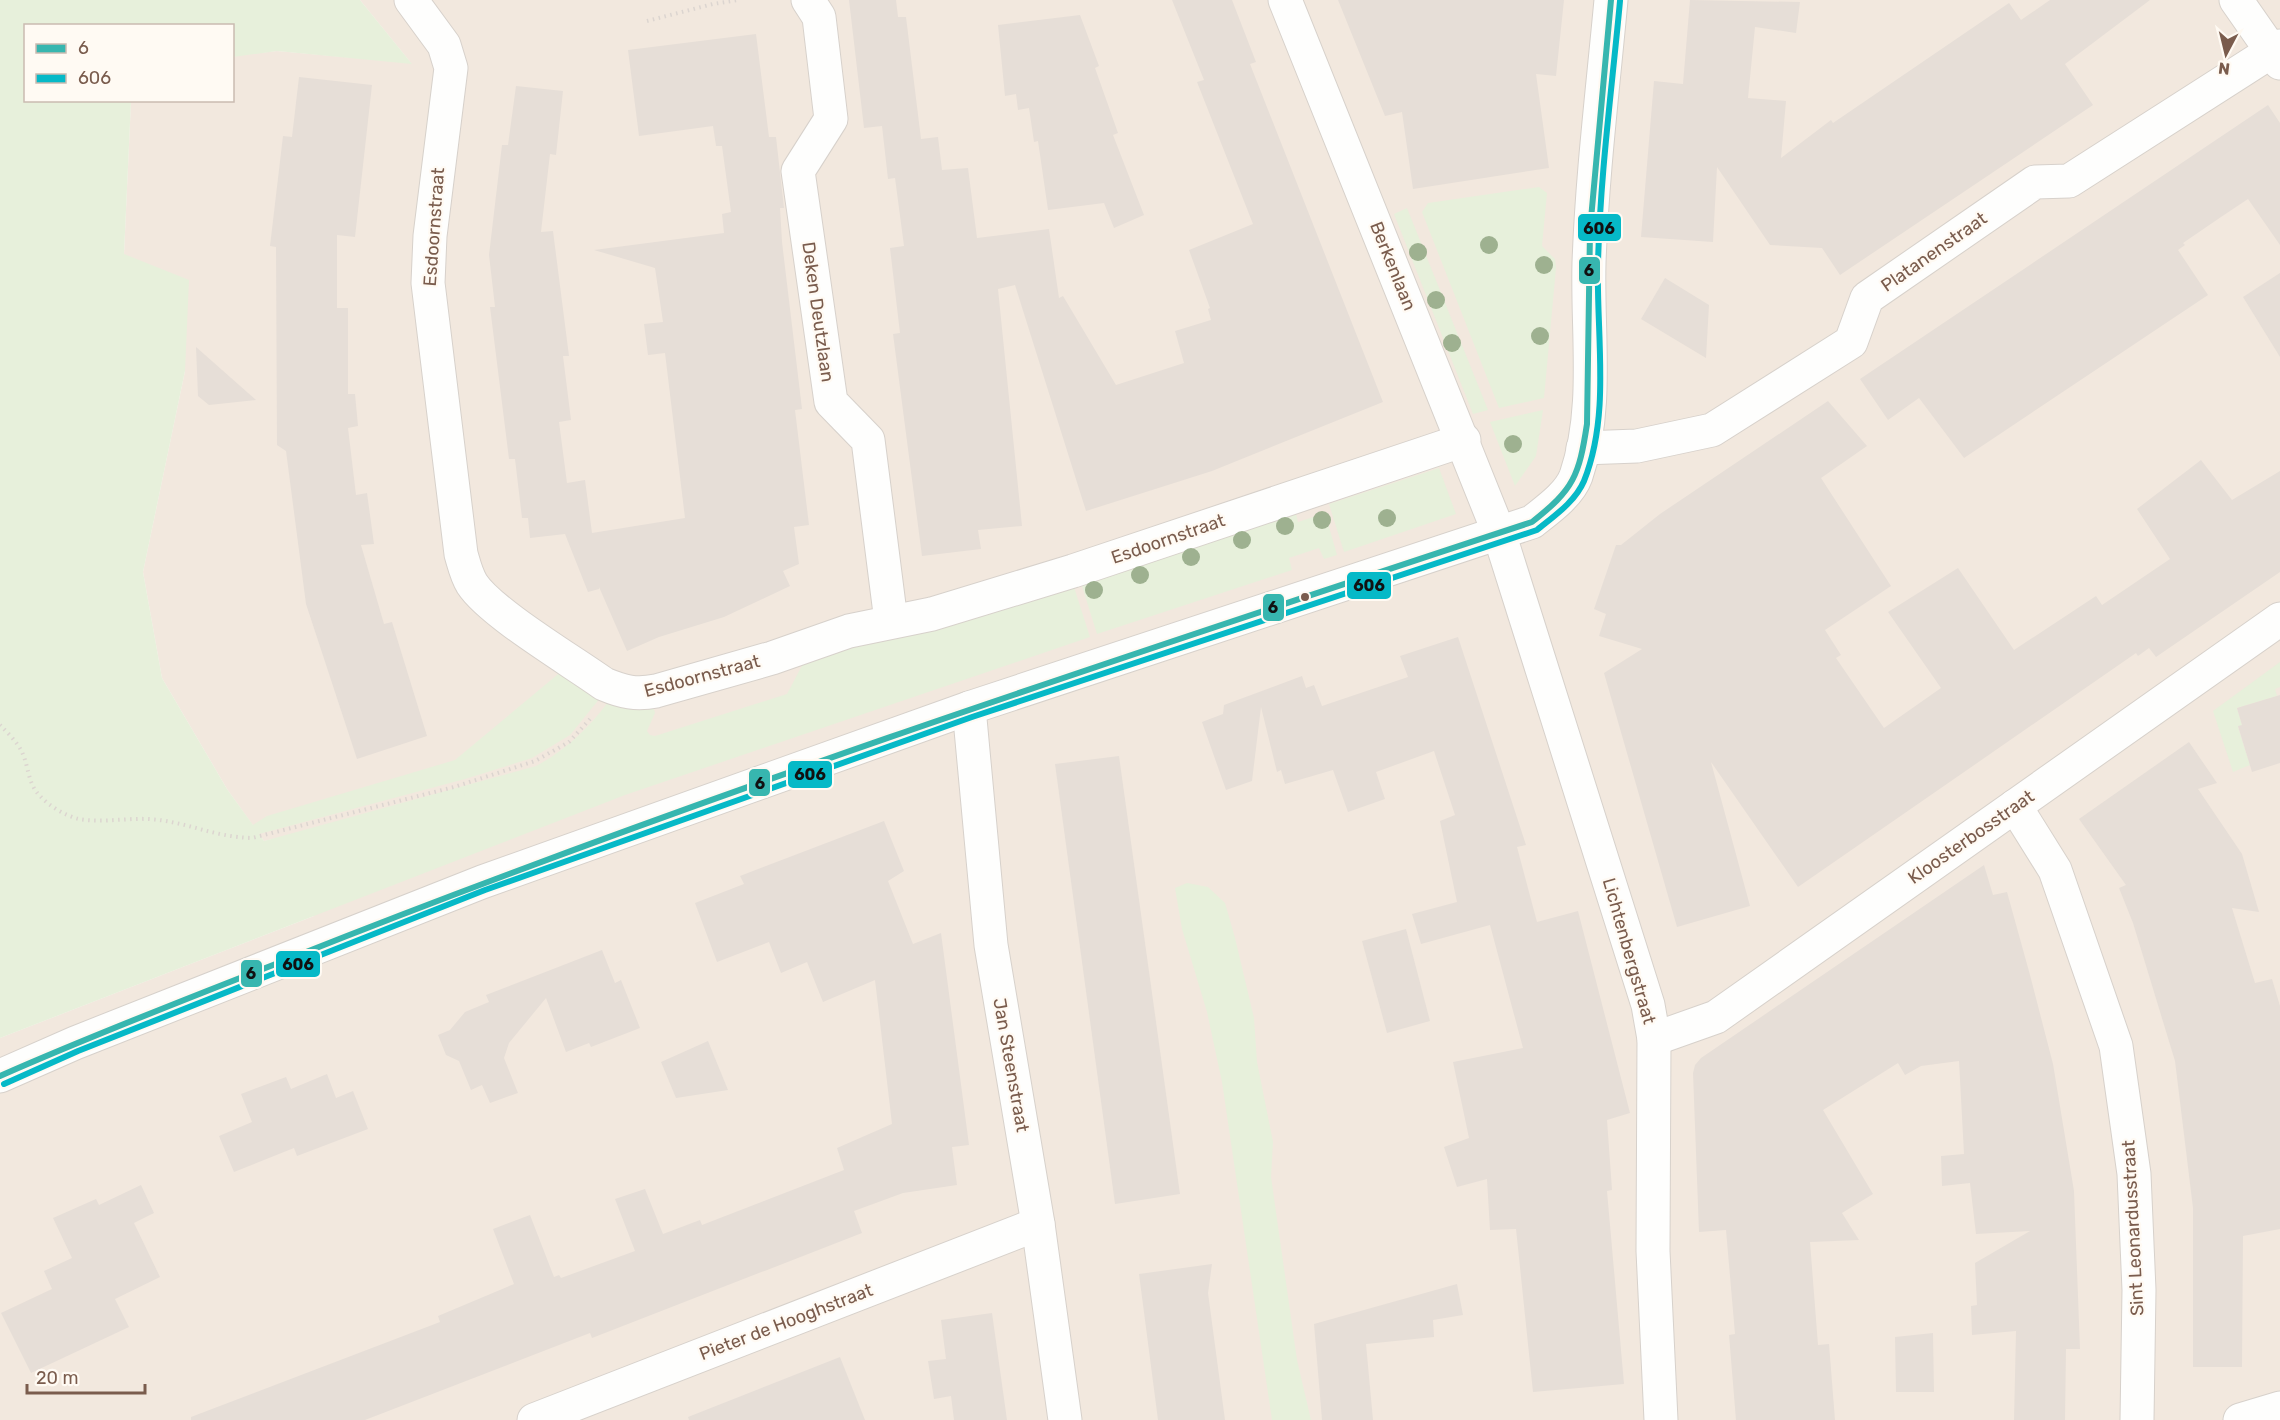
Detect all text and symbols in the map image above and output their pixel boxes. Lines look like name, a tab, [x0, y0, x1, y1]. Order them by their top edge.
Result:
legend	[24, 24, 234, 102]
north arrow	[2196, 24, 2256, 84]
text: 6	[78, 37, 89, 59]
text: N	[2217, 58, 2231, 79]
text: 606	[78, 67, 111, 89]
street label: Esdoornstraat	[419, 167, 449, 287]
street label: Platanenstraat	[1877, 207, 1991, 297]
line badge: 606	[1577, 213, 1622, 242]
street label: Berkenlaan	[1365, 218, 1421, 314]
text: 606	[1583, 219, 1615, 238]
street label: Deken Deutzlaan	[797, 240, 839, 384]
line badge: 6	[1578, 256, 1601, 285]
text: 6	[1584, 261, 1594, 280]
street label: Esdoornstraat	[1108, 509, 1228, 569]
line badge: 606	[1346, 571, 1392, 600]
text: 606	[1353, 576, 1385, 595]
unlabelled marker	[1299, 591, 1311, 603]
line badge: 6	[1262, 593, 1285, 622]
text: 6	[1268, 598, 1278, 617]
street label: Esdoornstraat	[642, 650, 762, 702]
line badge: 606	[787, 760, 833, 789]
text: 606	[794, 765, 826, 784]
line badge: 6	[748, 768, 771, 797]
text: 6	[755, 774, 765, 793]
street label: Kloosterbosstraat	[1904, 785, 2038, 889]
street label: Lichtenbergstraat	[1598, 875, 1660, 1027]
line badge: 606	[275, 950, 321, 978]
text: 606	[282, 955, 314, 974]
line badge: 6	[240, 959, 263, 988]
text: 6	[246, 964, 256, 983]
street label: Jan Steenstraat	[988, 996, 1034, 1134]
street label: Sint Leonardusstraat	[2117, 1140, 2149, 1316]
street label: Pieter de Hooghstraat	[696, 1279, 876, 1365]
scale bar	[27, 1357, 146, 1395]
text: 20 m	[36, 1367, 78, 1389]

